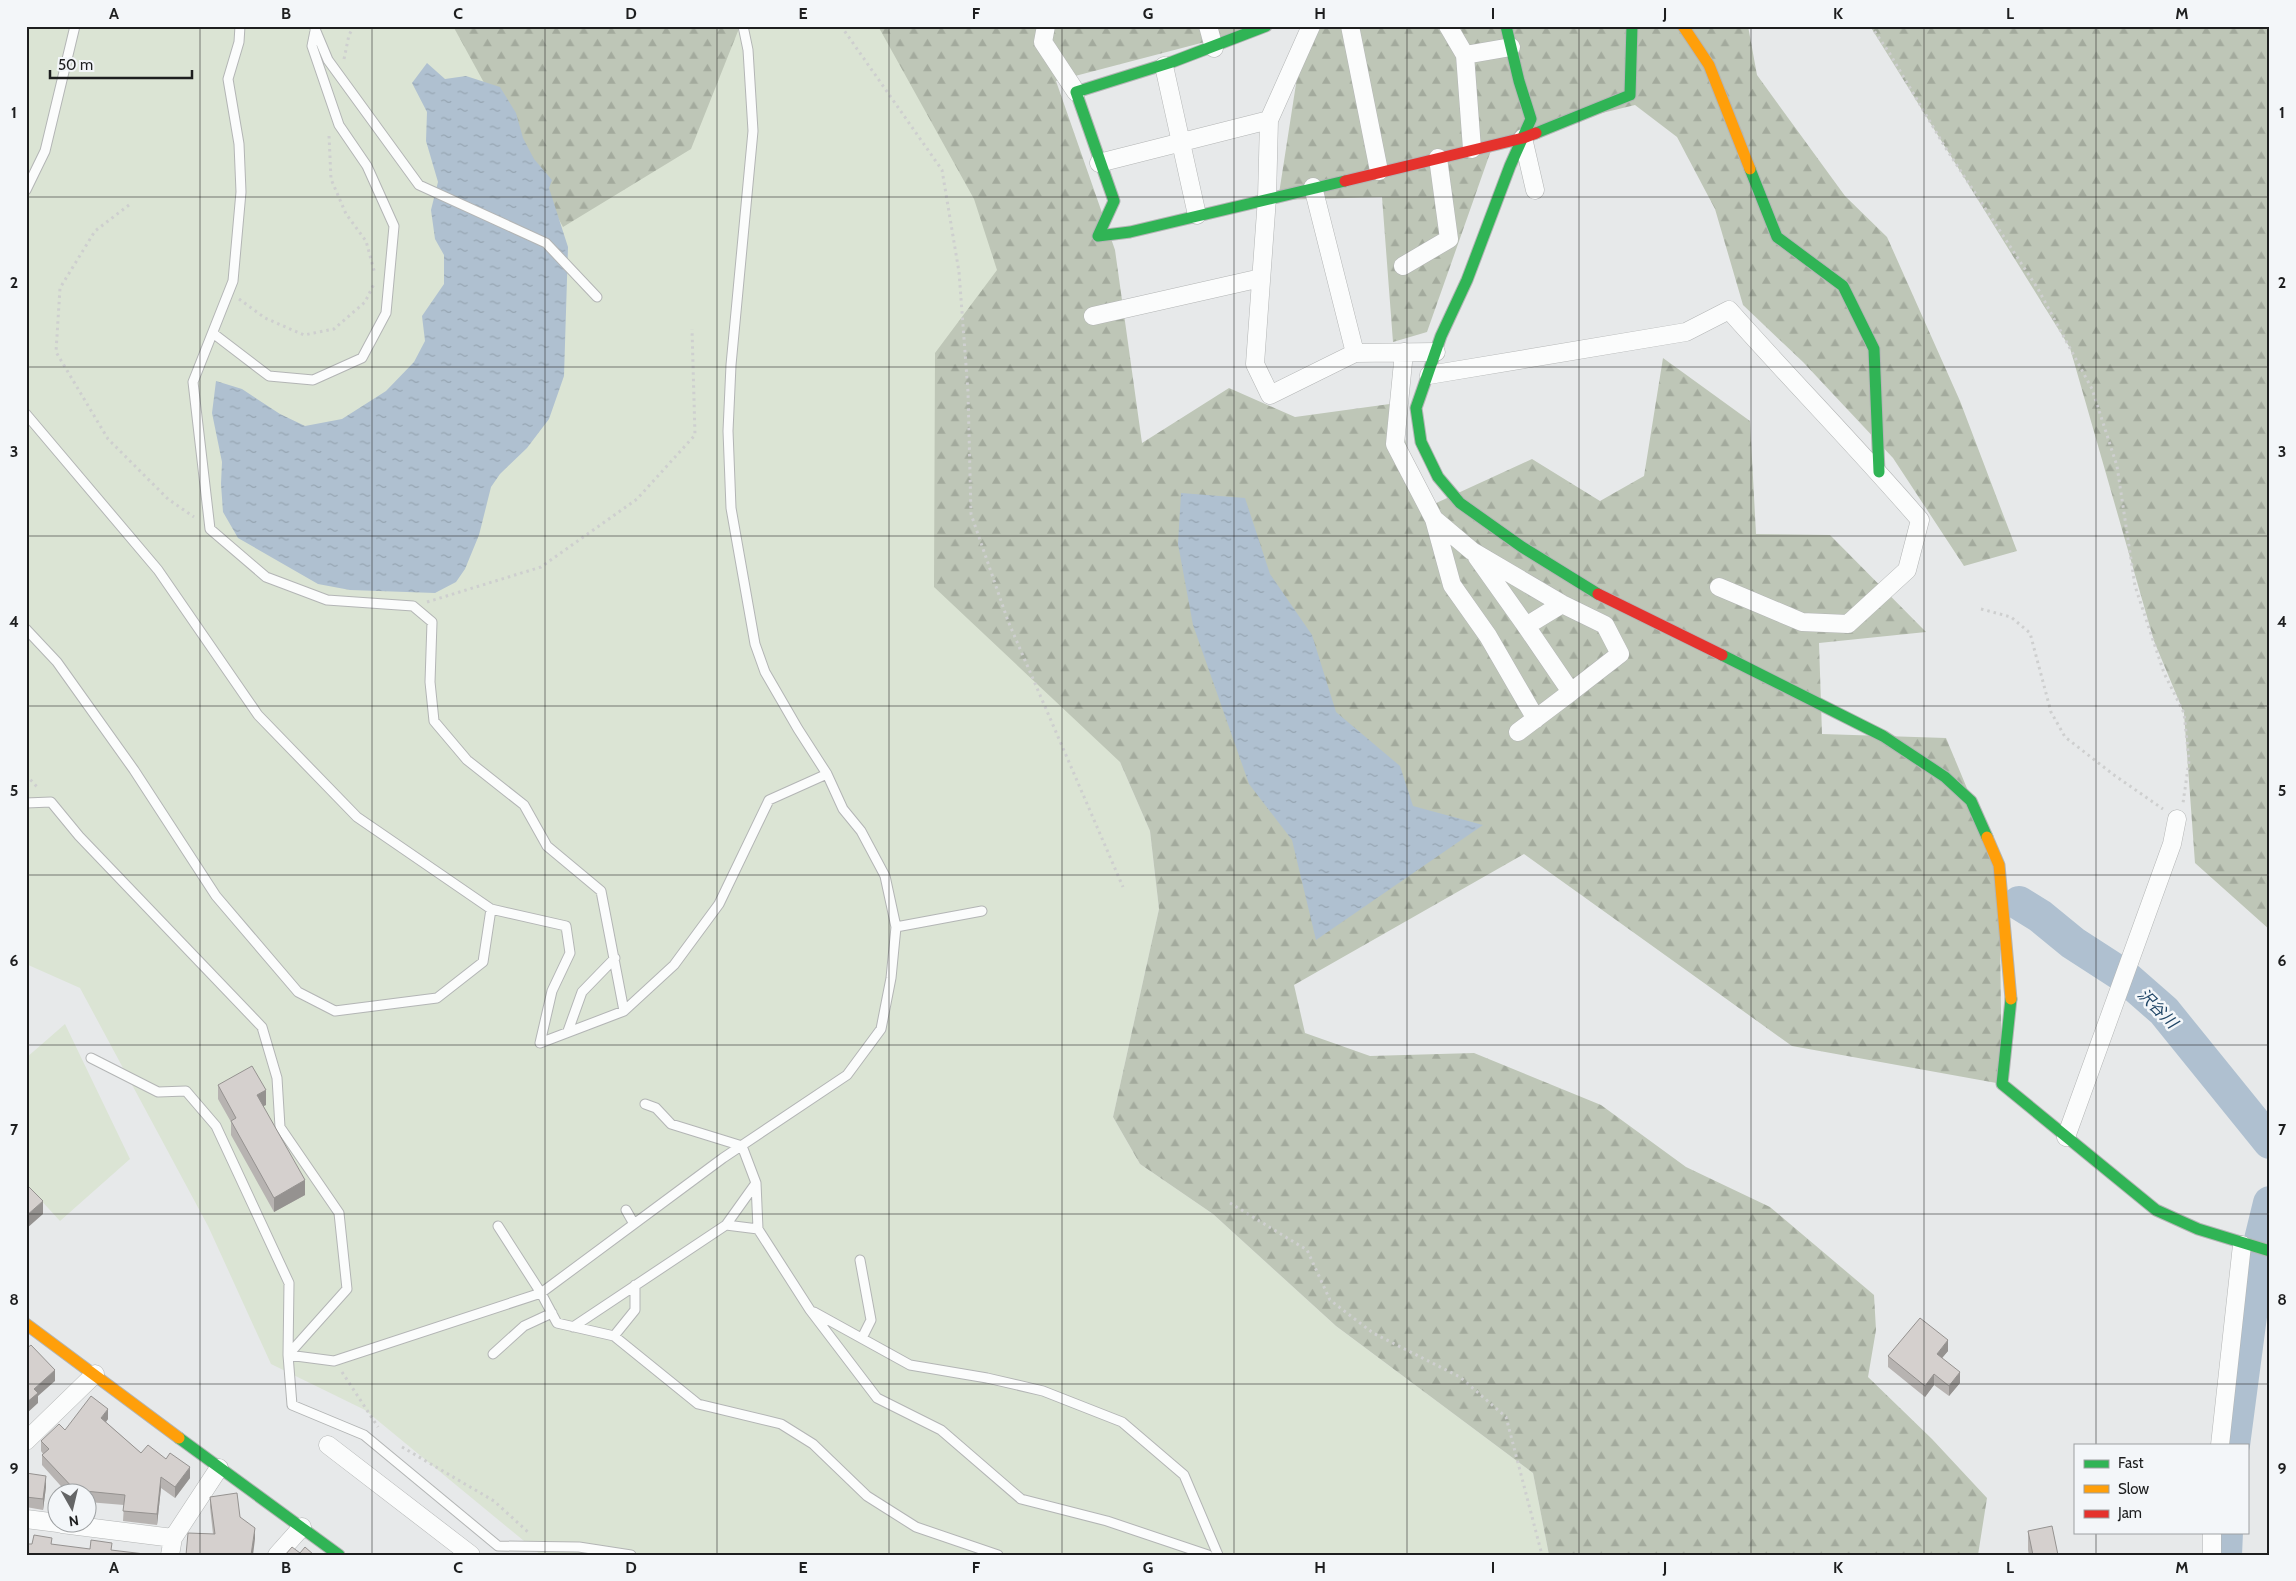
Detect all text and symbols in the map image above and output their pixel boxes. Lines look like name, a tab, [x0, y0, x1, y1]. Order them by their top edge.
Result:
text: A	[109, 4, 119, 23]
text: B	[281, 4, 291, 23]
text: C	[453, 4, 463, 23]
text: D	[625, 4, 637, 23]
text: E	[798, 4, 808, 23]
text: F	[972, 4, 981, 23]
text: G	[1143, 4, 1153, 23]
text: H	[1314, 4, 1326, 23]
text: I	[1491, 4, 1495, 23]
text: J	[1662, 4, 1667, 23]
text: K	[1833, 4, 1843, 23]
text: L	[2006, 4, 2014, 23]
text: M	[2175, 4, 2189, 23]
scale bar	[50, 48, 192, 80]
text: 50 m	[58, 56, 93, 74]
text: 1	[11, 103, 17, 122]
text: 1	[2279, 103, 2285, 122]
text: 2	[10, 273, 18, 292]
text: 2	[2278, 273, 2286, 292]
text: 3	[10, 442, 18, 461]
text: 3	[2278, 442, 2286, 461]
text: 4	[9, 612, 19, 631]
text: 4	[2277, 612, 2287, 631]
text: 5	[10, 781, 18, 800]
text: 5	[2278, 781, 2286, 800]
text: 6	[10, 951, 19, 970]
text: 6	[2278, 951, 2287, 970]
water label: 沢谷川	[2134, 985, 2183, 1033]
text: 7	[10, 1120, 19, 1139]
text: 7	[2278, 1120, 2287, 1139]
text: 8	[9, 1290, 19, 1309]
text: 8	[2277, 1290, 2287, 1309]
legend	[2074, 1444, 2248, 1534]
text: Fast	[2118, 1454, 2143, 1472]
text: 9	[10, 1459, 19, 1478]
text: 9	[2278, 1459, 2287, 1478]
text: Slow	[2118, 1480, 2149, 1498]
north arrow	[48, 1484, 98, 1534]
text: Jam	[2117, 1504, 2142, 1522]
text: N	[68, 1511, 80, 1530]
text: A	[109, 1558, 119, 1577]
text: B	[281, 1558, 291, 1577]
text: C	[453, 1558, 463, 1577]
text: D	[625, 1558, 637, 1577]
text: E	[798, 1558, 808, 1577]
text: F	[972, 1558, 981, 1577]
text: G	[1143, 1558, 1153, 1577]
text: H	[1314, 1558, 1326, 1577]
text: I	[1491, 1558, 1495, 1577]
text: J	[1662, 1558, 1667, 1577]
text: K	[1833, 1558, 1843, 1577]
text: L	[2006, 1558, 2014, 1577]
text: M	[2175, 1558, 2189, 1577]

